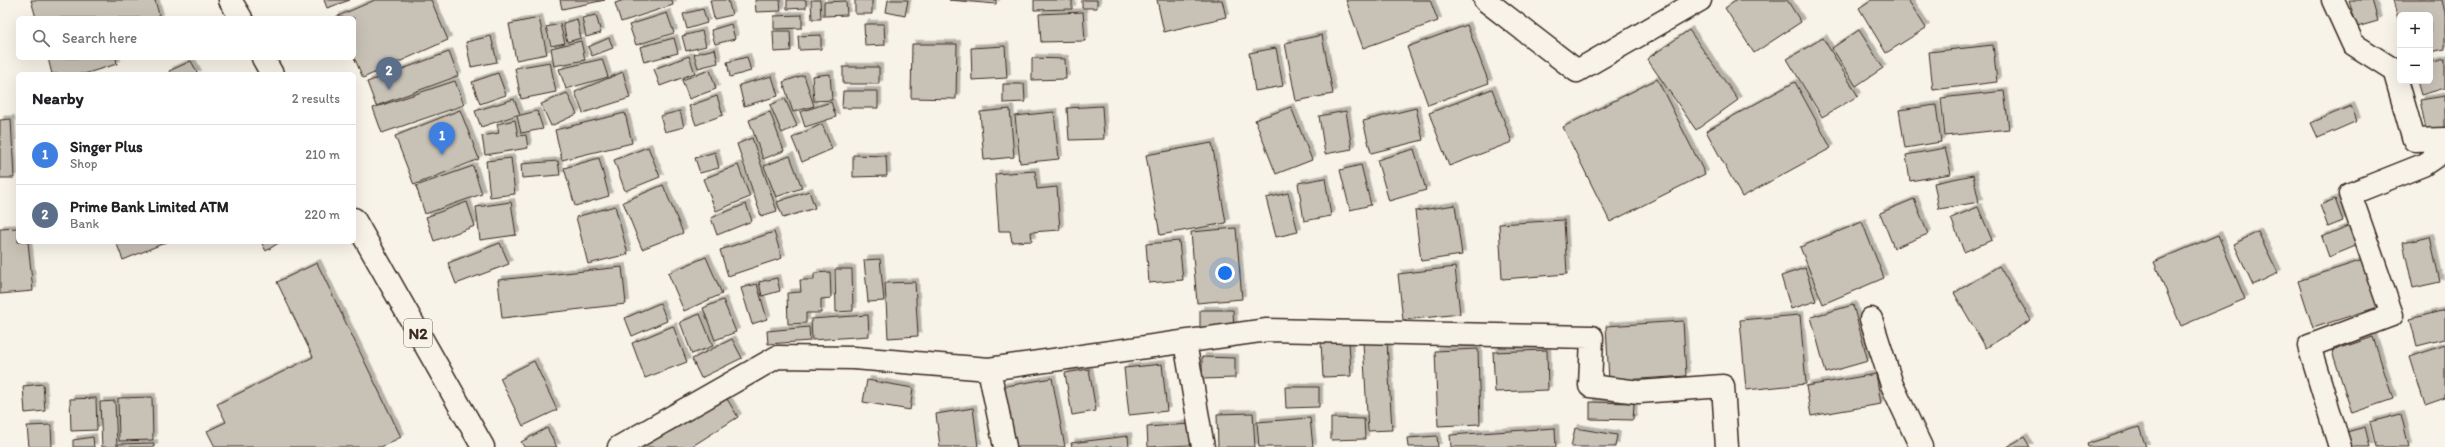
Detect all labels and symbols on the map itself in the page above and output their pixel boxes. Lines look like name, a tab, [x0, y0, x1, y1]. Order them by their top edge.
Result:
pin: 2	[376, 57, 402, 90]
pin: 1	[429, 122, 455, 155]
your location	[1215, 263, 1235, 283]
road number: N2	[404, 319, 432, 347]

